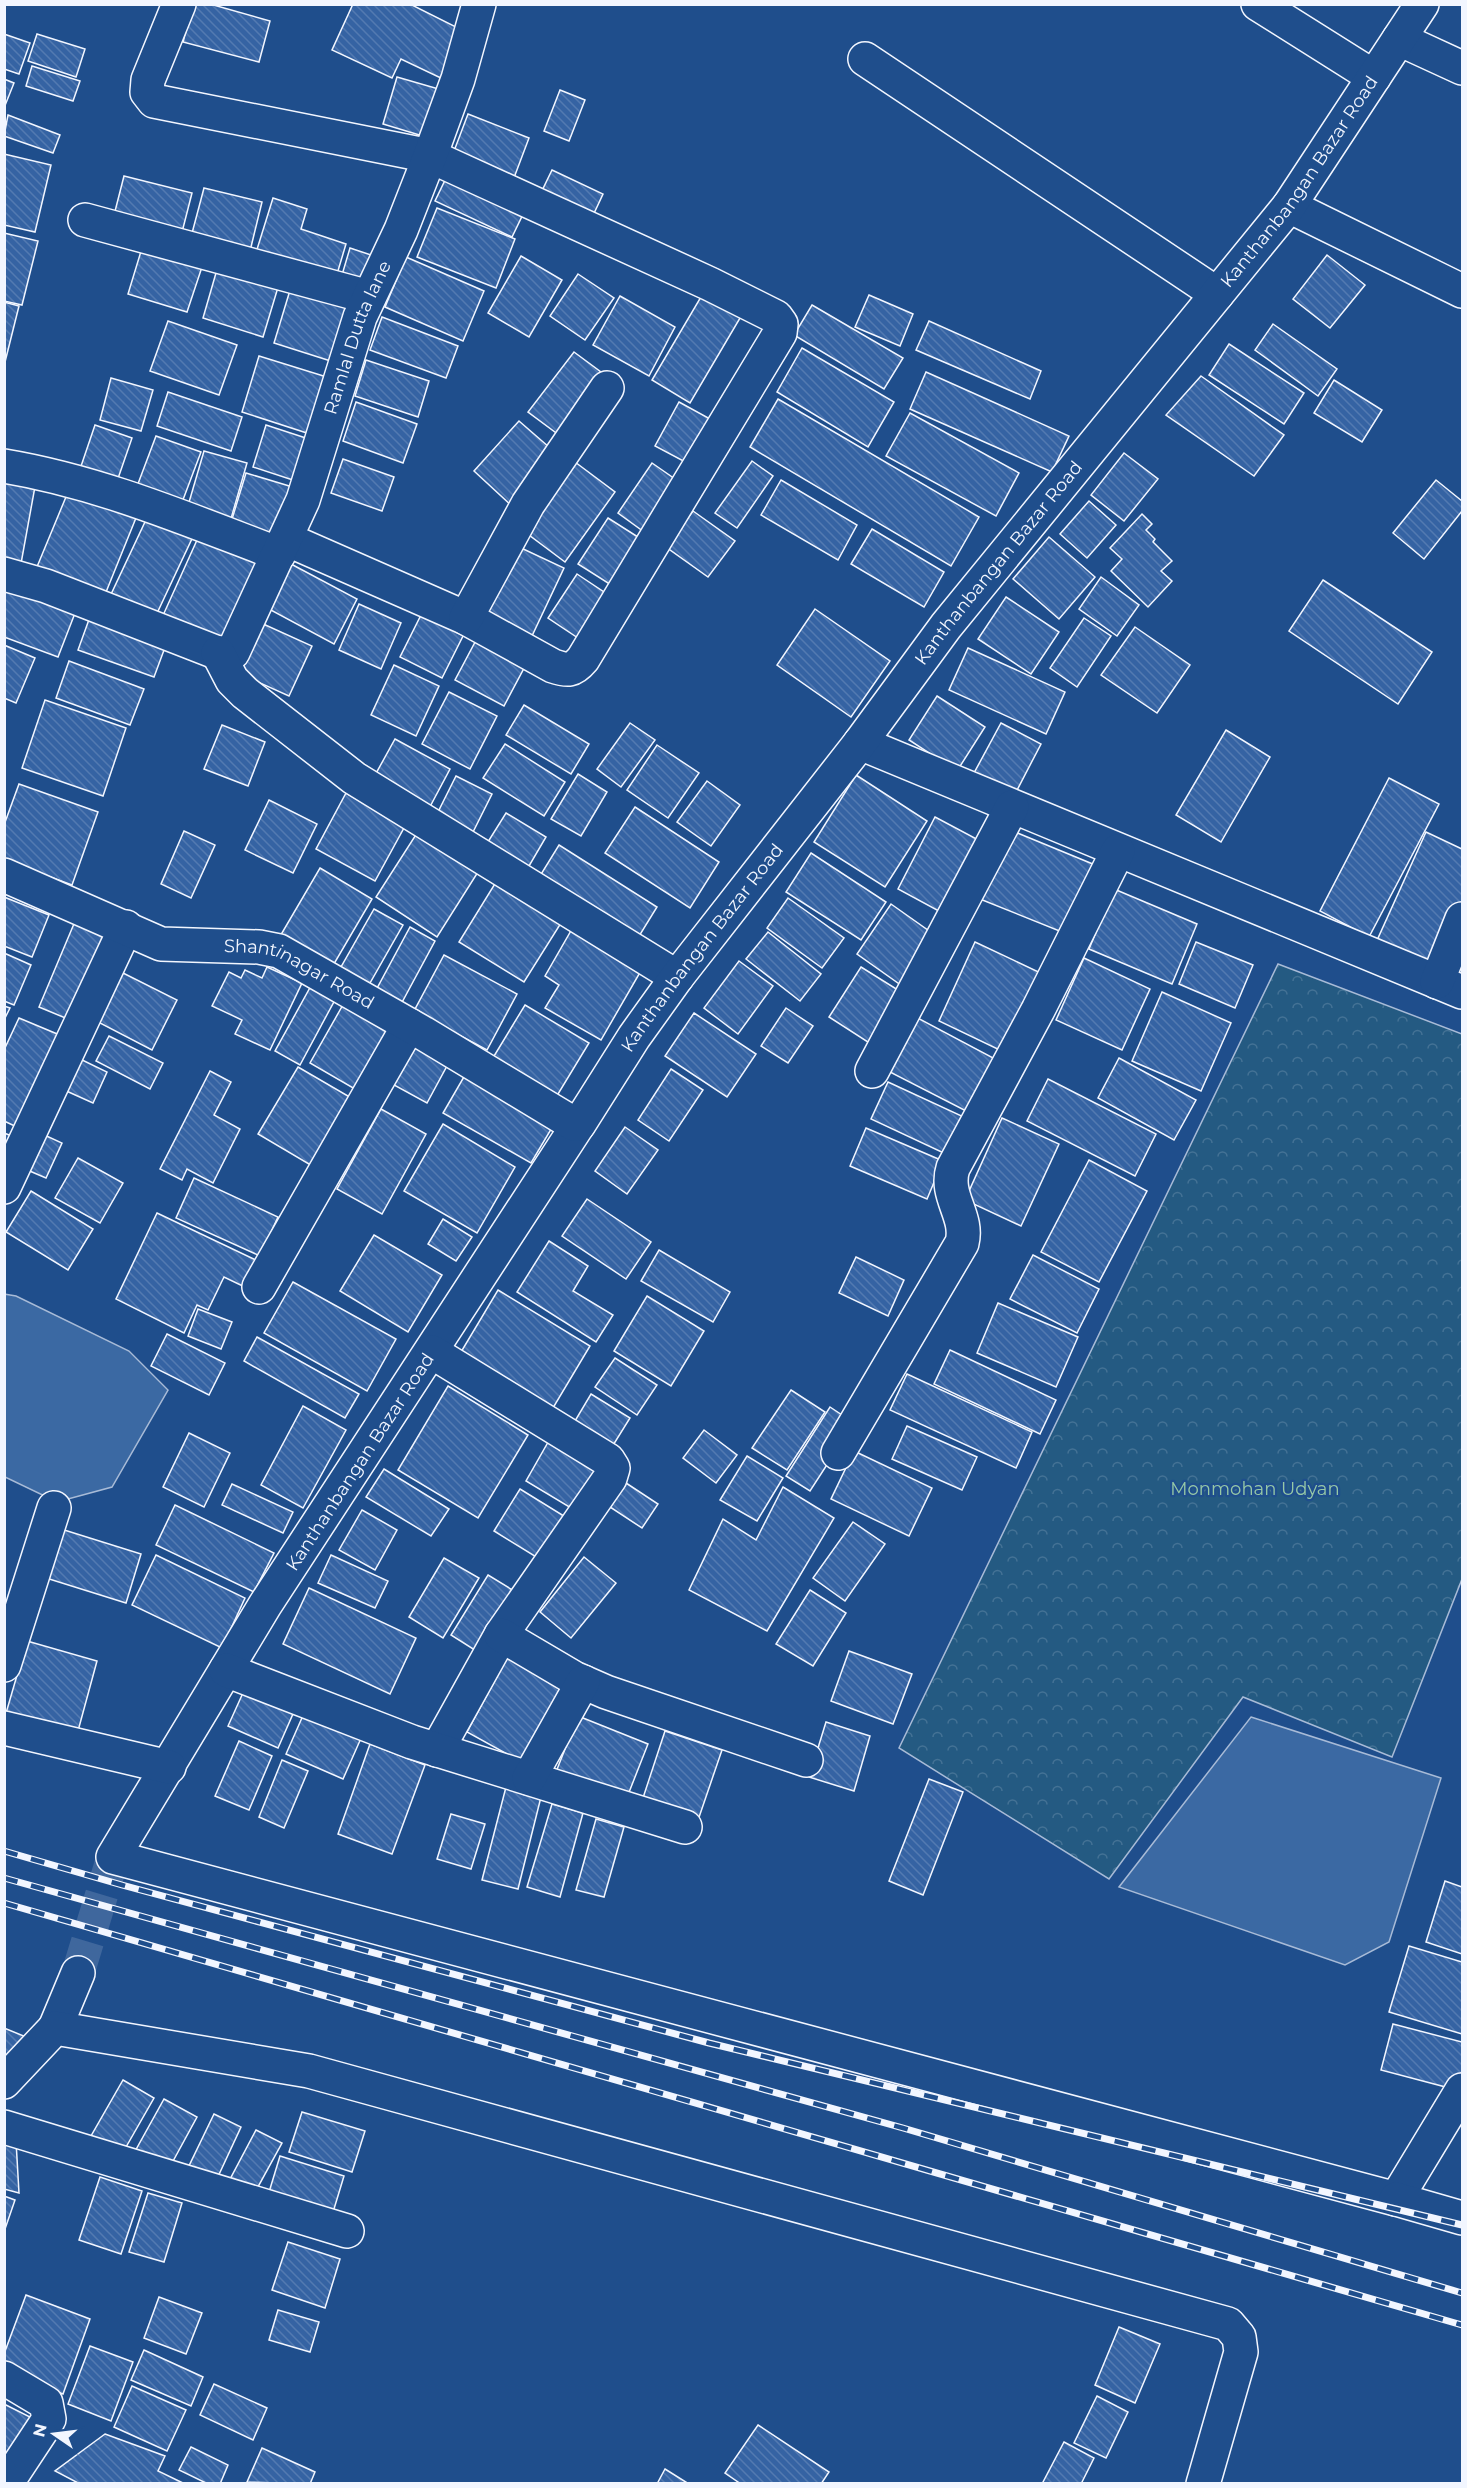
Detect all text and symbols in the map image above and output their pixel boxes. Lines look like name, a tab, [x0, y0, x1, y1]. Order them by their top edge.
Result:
street label: Kanthanbangan Bazar Road	[1216, 72, 1383, 292]
street label: Ramlal Dutta lane	[319, 257, 396, 417]
street label: Kanthanbangan Bazar Road	[910, 457, 1087, 669]
street label: Kanthanbangan Bazar Road	[616, 839, 788, 1056]
street label: Shantinagar Road	[224, 935, 378, 1014]
street label: Kanthanbangan Bazar Road	[281, 1349, 439, 1575]
park label: Monmohan Udyan	[1170, 1478, 1340, 1500]
north arrow	[24, 2404, 84, 2464]
text: N	[29, 2422, 51, 2439]

